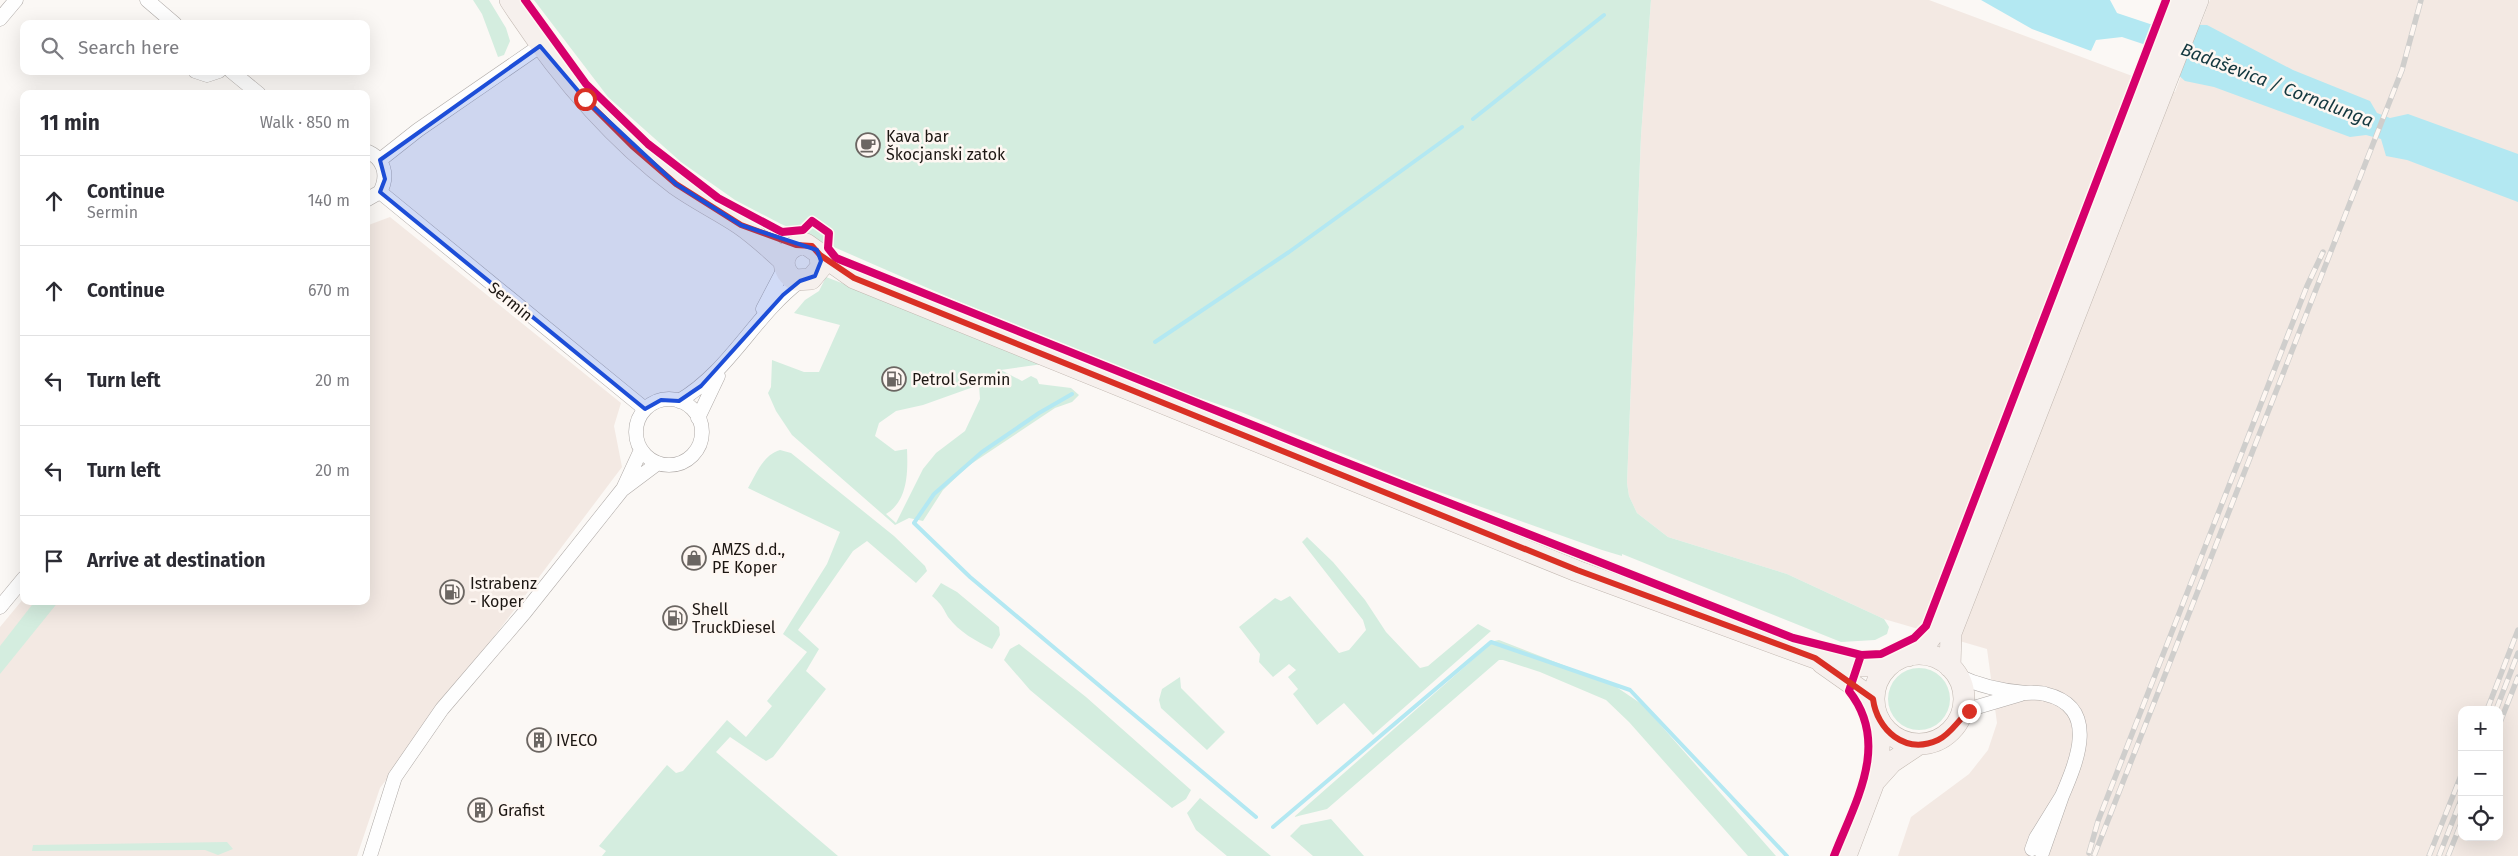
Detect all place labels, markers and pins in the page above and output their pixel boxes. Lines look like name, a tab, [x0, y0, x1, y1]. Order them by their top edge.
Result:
place label: Kava bar Škocjanski zatok	[886, 127, 1006, 164]
cafe icon: Kava bar Škocjanski zatok	[855, 132, 881, 158]
fuel station icon: Petrol Sermin	[881, 366, 907, 392]
place label: Petrol Sermin	[912, 370, 1011, 389]
place label: AMZS d.d., PE Koper	[712, 540, 785, 577]
shop icon: AMZS d.d., PE Koper	[681, 545, 707, 571]
place label: Istrabenz - Koper	[470, 574, 537, 611]
fuel station icon: Istrabenz - Koper	[439, 579, 465, 605]
place label: Shell TruckDiesel	[692, 600, 776, 637]
fuel station icon: Shell TruckDiesel	[662, 605, 688, 631]
building icon: IVECO	[526, 727, 552, 753]
place label: IVECO	[556, 731, 598, 750]
building icon: Grafist	[467, 797, 493, 823]
place label: Grafist	[498, 801, 545, 820]

